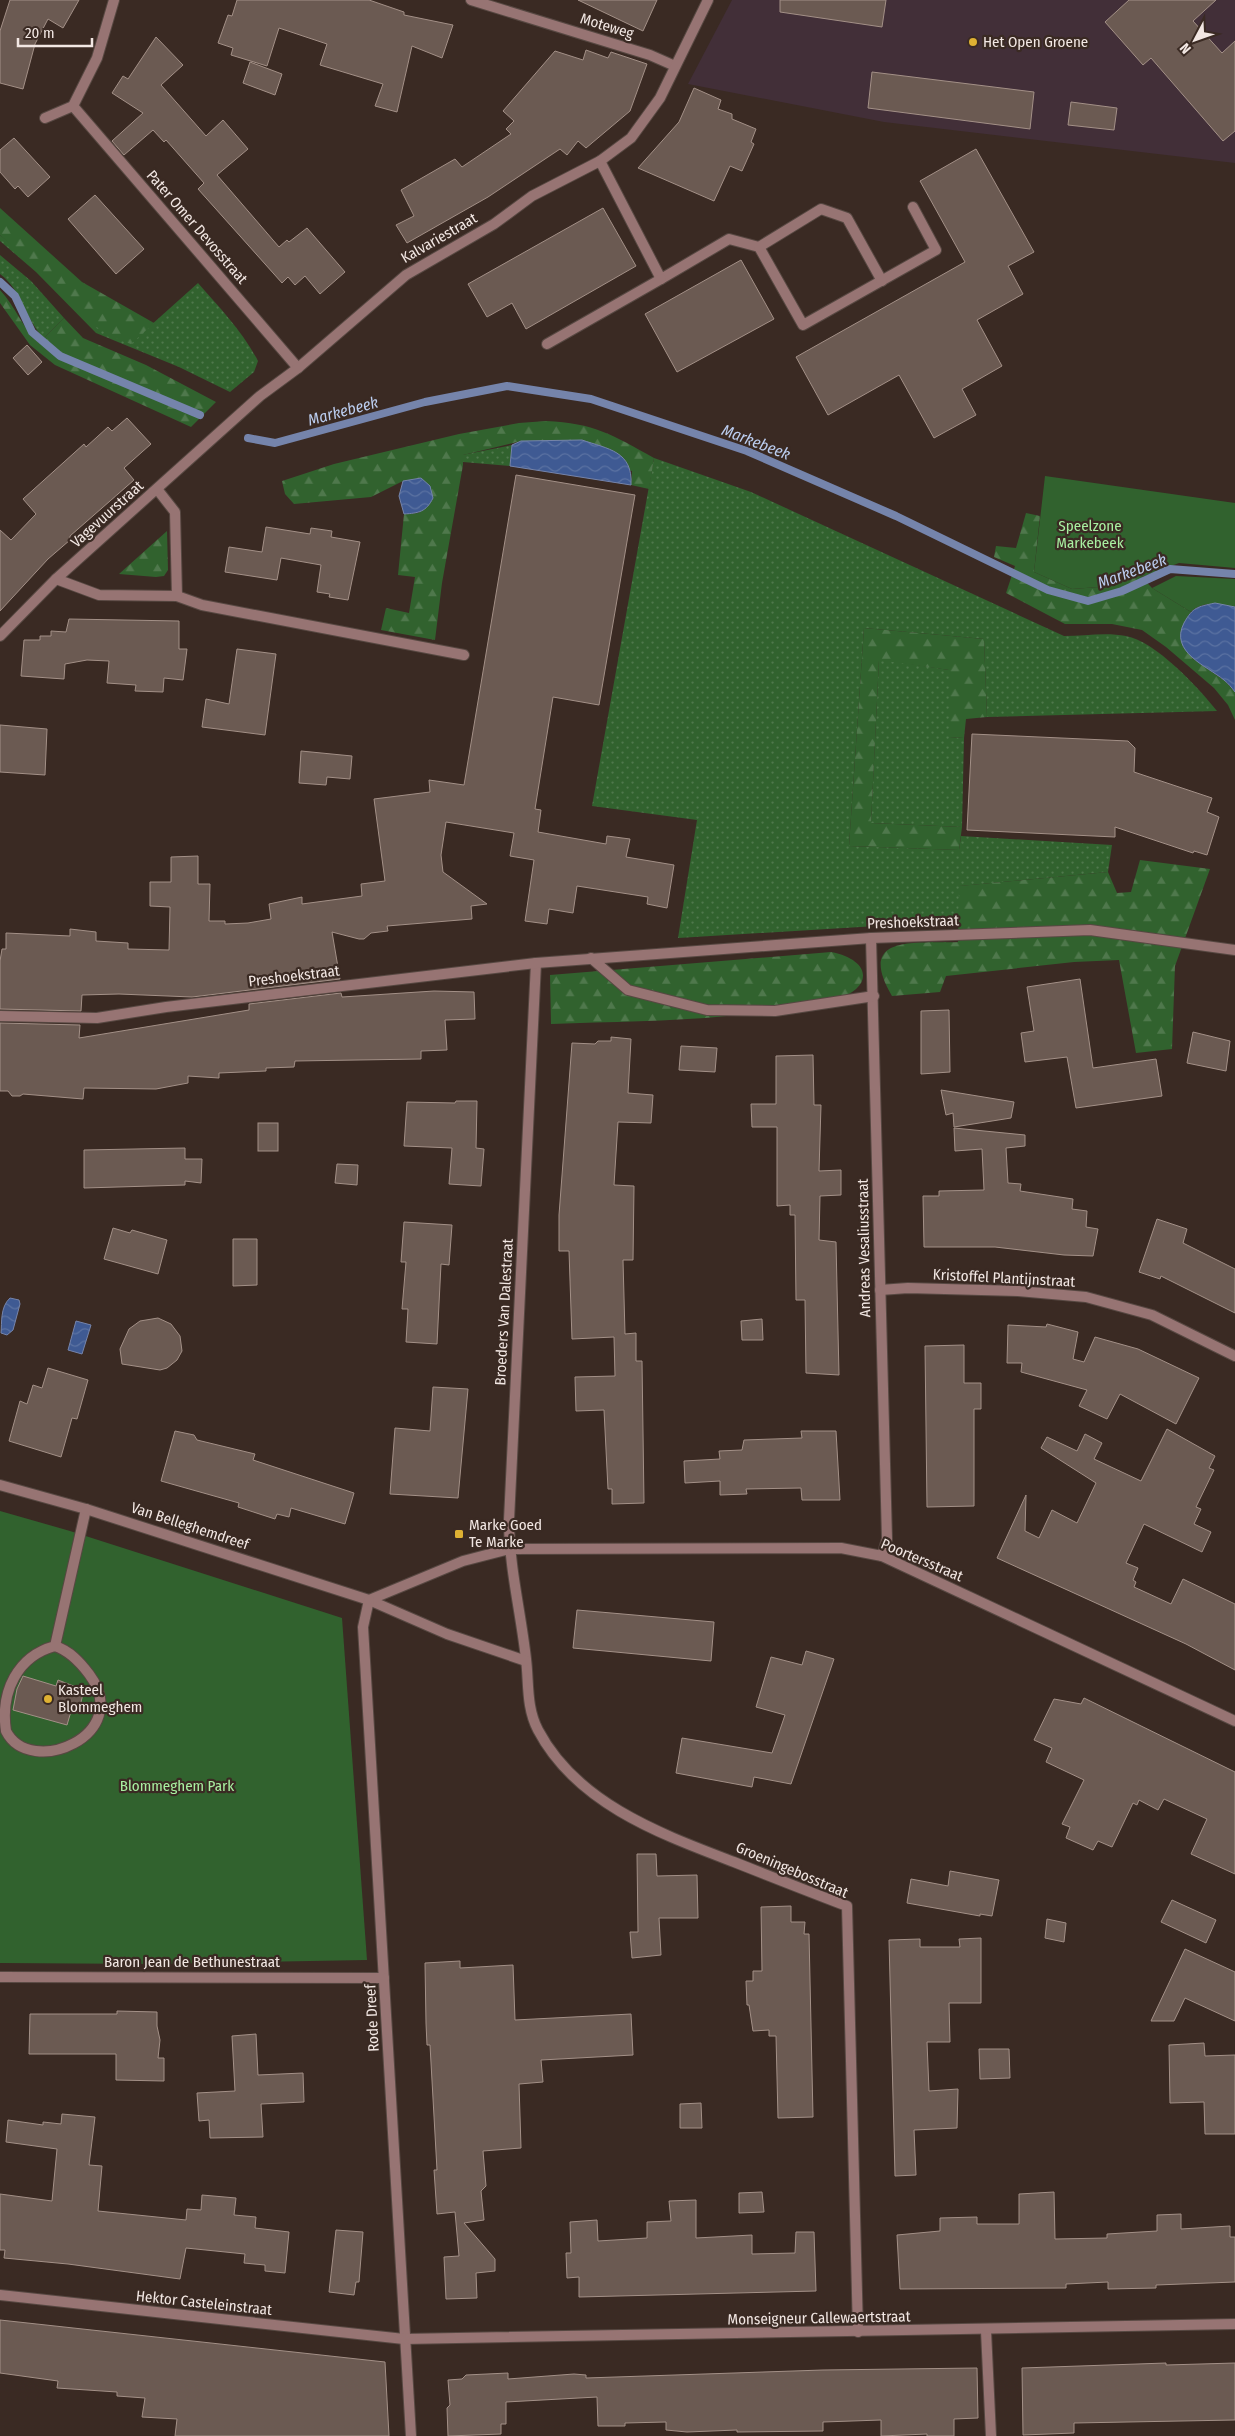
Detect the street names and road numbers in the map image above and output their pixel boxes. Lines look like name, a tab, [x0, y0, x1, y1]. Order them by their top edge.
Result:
street label: Moteweg	[578, 9, 636, 43]
street label: Pater Omer Devosstraat	[143, 166, 251, 288]
street label: Kalvariestraat	[398, 209, 480, 267]
street label: Vagevuurstraat	[67, 477, 147, 551]
street label: Preshoekstraat	[867, 911, 959, 933]
street label: Preshoekstraat	[247, 961, 341, 991]
street label: Andreas Vesaliusstraat	[854, 1178, 874, 1318]
street label: Broeders Van Dalestraat	[491, 1238, 517, 1386]
street label: Kristoffel Plantijnstraat	[932, 1265, 1076, 1291]
street label: Van Belleghemdreef	[129, 1498, 253, 1554]
street label: Poortersstraat	[878, 1535, 966, 1585]
street label: Groeningebosstraat	[733, 1838, 851, 1902]
street label: Baron Jean de Bethunestraat	[104, 1953, 280, 1971]
street label: Rode Dreef	[361, 1982, 383, 2052]
street label: Hektor Casteleinstraat	[135, 2287, 273, 2319]
street label: Monseigneur Callewaertstraat	[727, 2307, 911, 2329]

